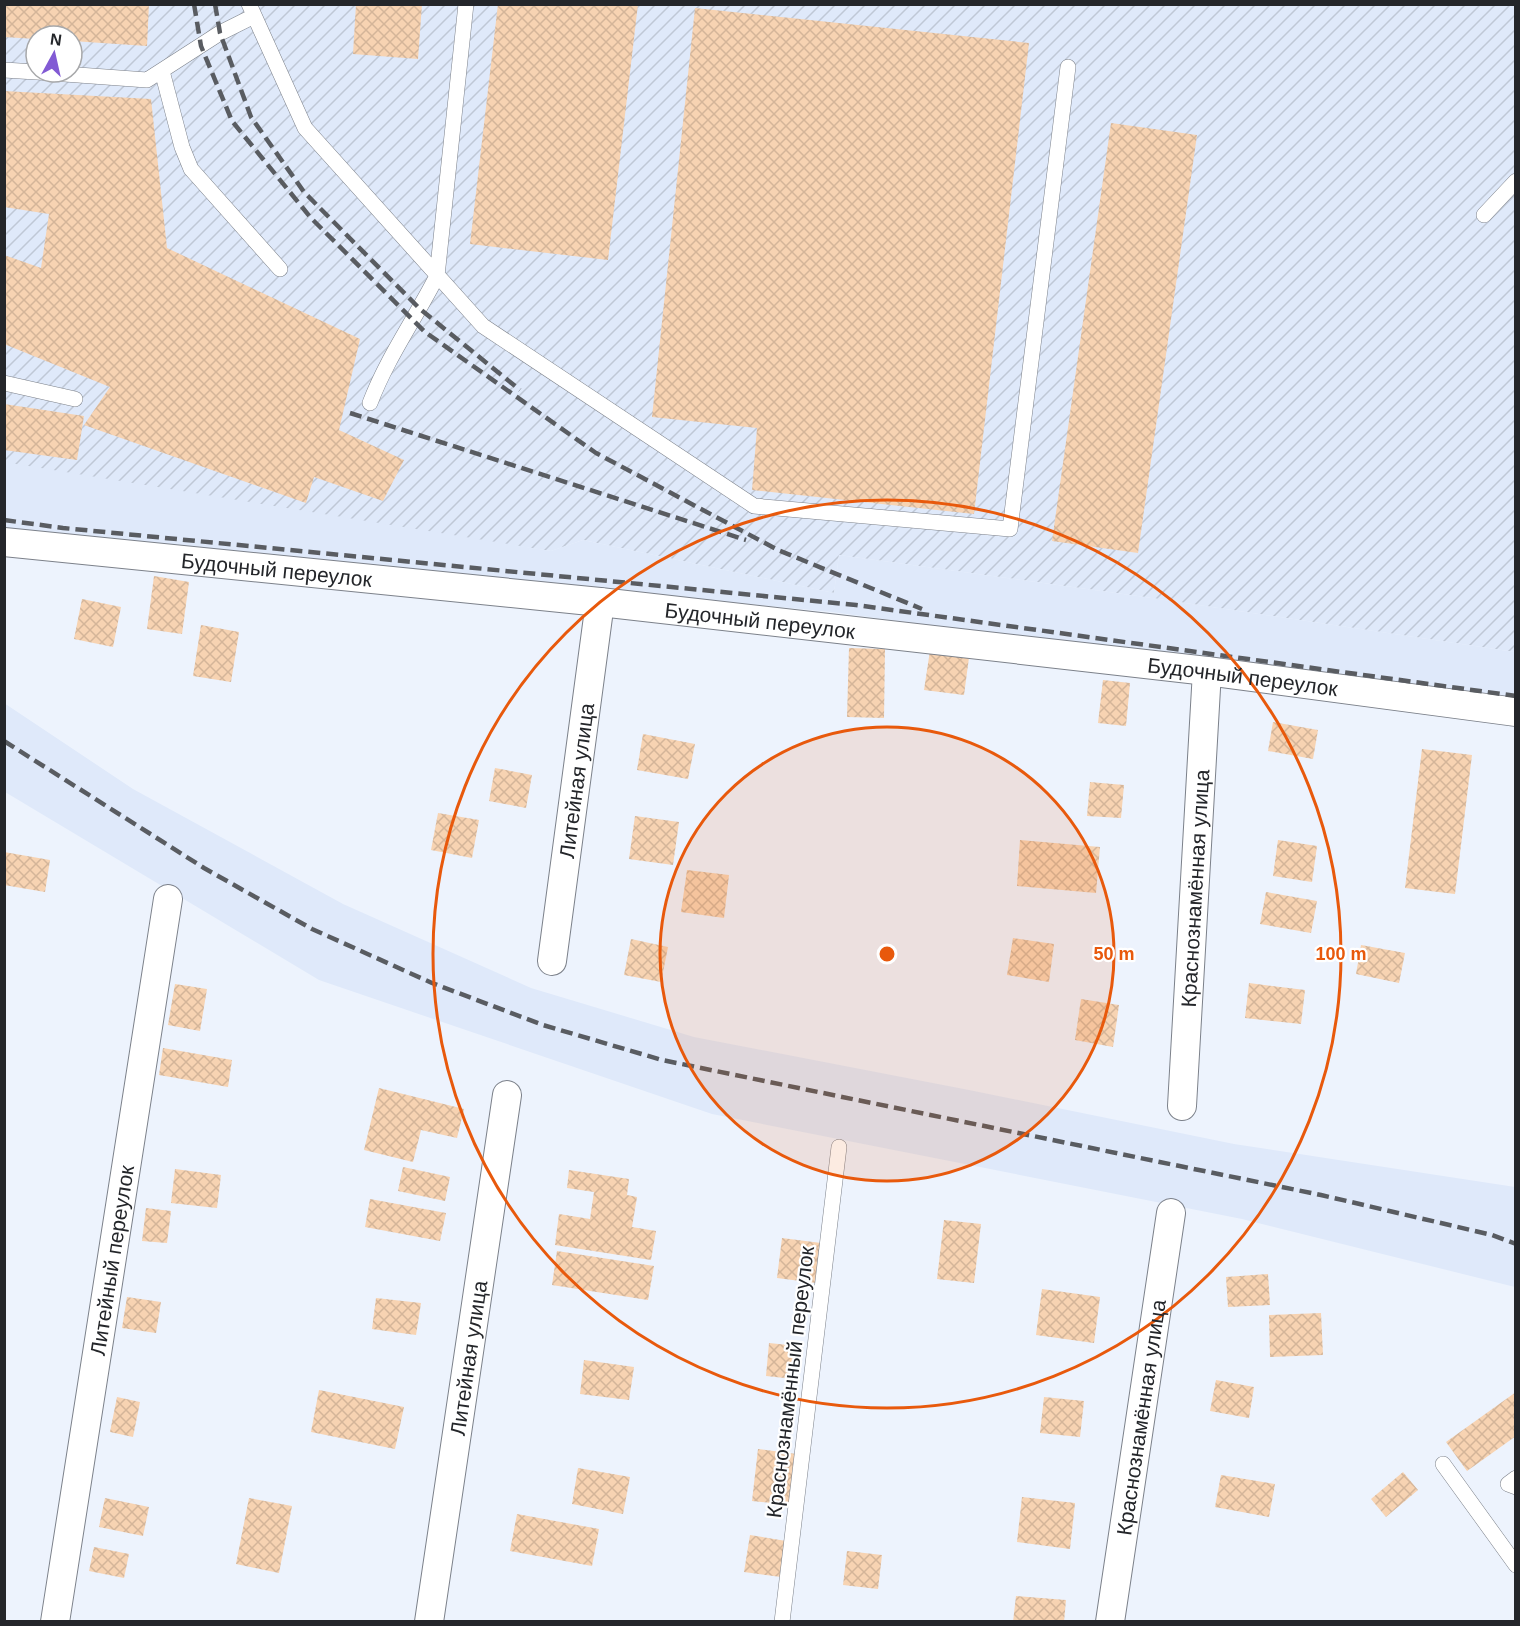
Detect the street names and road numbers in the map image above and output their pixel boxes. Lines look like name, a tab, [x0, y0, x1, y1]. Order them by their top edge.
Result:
street label: Будочный переулок	[180, 548, 374, 591]
street label: Будочный переулок	[664, 598, 857, 643]
street label: Будочный переулок	[1146, 653, 1340, 700]
street label: Литейная улица	[554, 701, 598, 860]
street label: Краснознамённая улица	[1176, 769, 1213, 1008]
street label: Литейный переулок	[85, 1163, 138, 1357]
street label: Краснознамённый переулок	[762, 1244, 818, 1519]
street label: Литейная улица	[445, 1278, 491, 1437]
street label: Краснознамённая улица	[1112, 1297, 1170, 1537]

